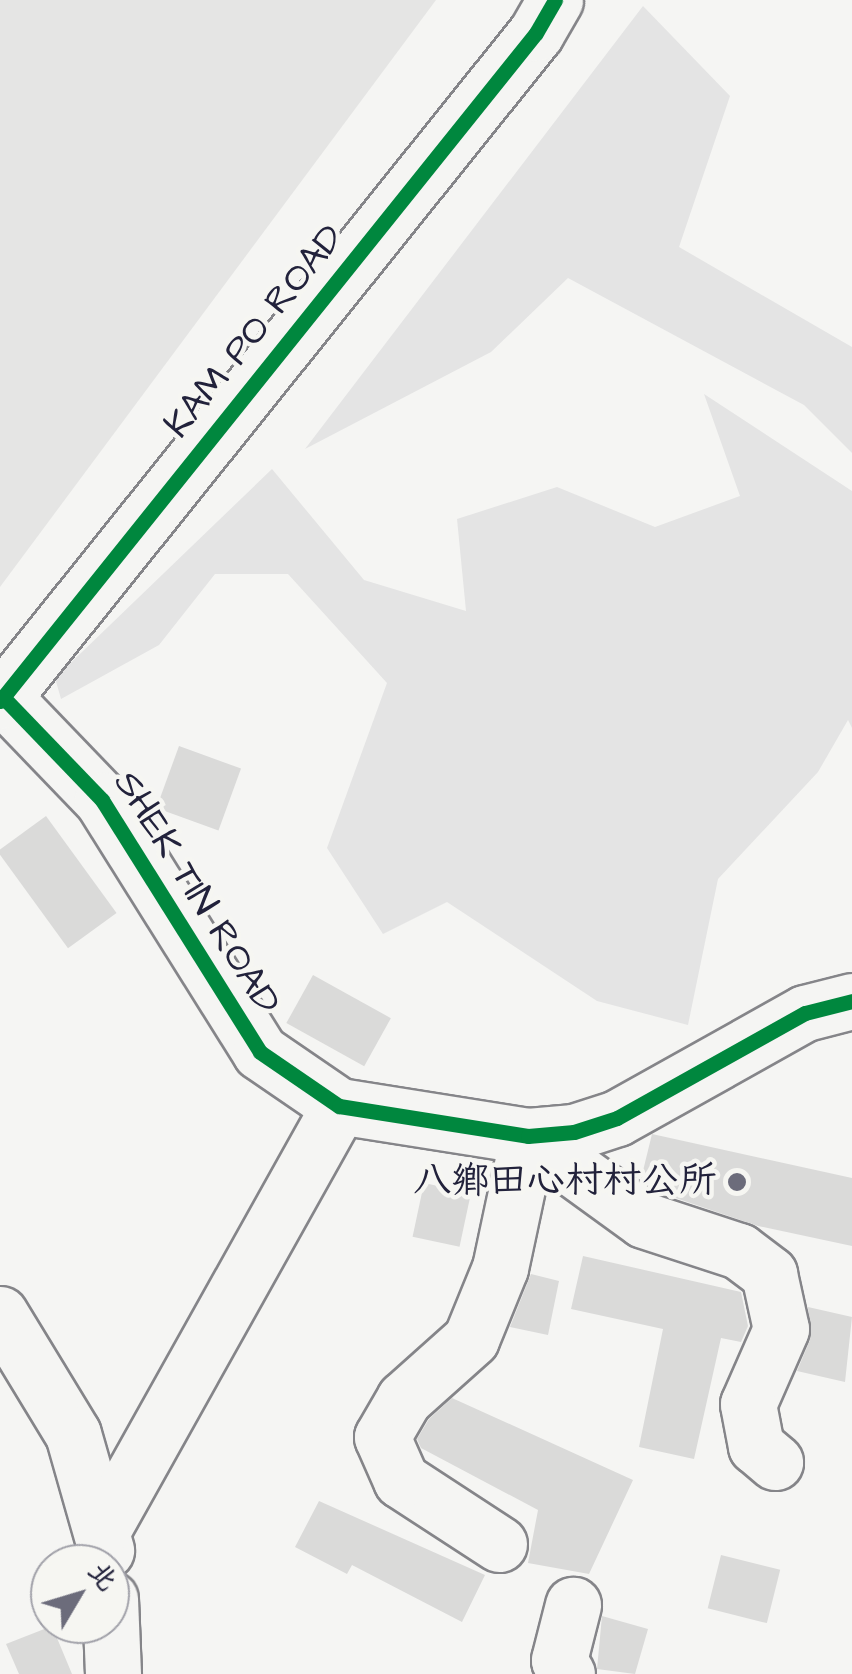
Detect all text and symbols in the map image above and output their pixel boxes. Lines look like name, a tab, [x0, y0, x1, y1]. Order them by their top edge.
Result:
street label: KAM PO ROAD	[155, 216, 355, 448]
street label: SHEK TIN ROAD	[103, 763, 289, 1023]
place label: 八鄉田心村村公所	[413, 1159, 717, 1205]
marker: 八鄉田心村村公所	[726, 1171, 748, 1193]
north arrow	[30, 1544, 130, 1644]
text: 北	[78, 1553, 126, 1599]

